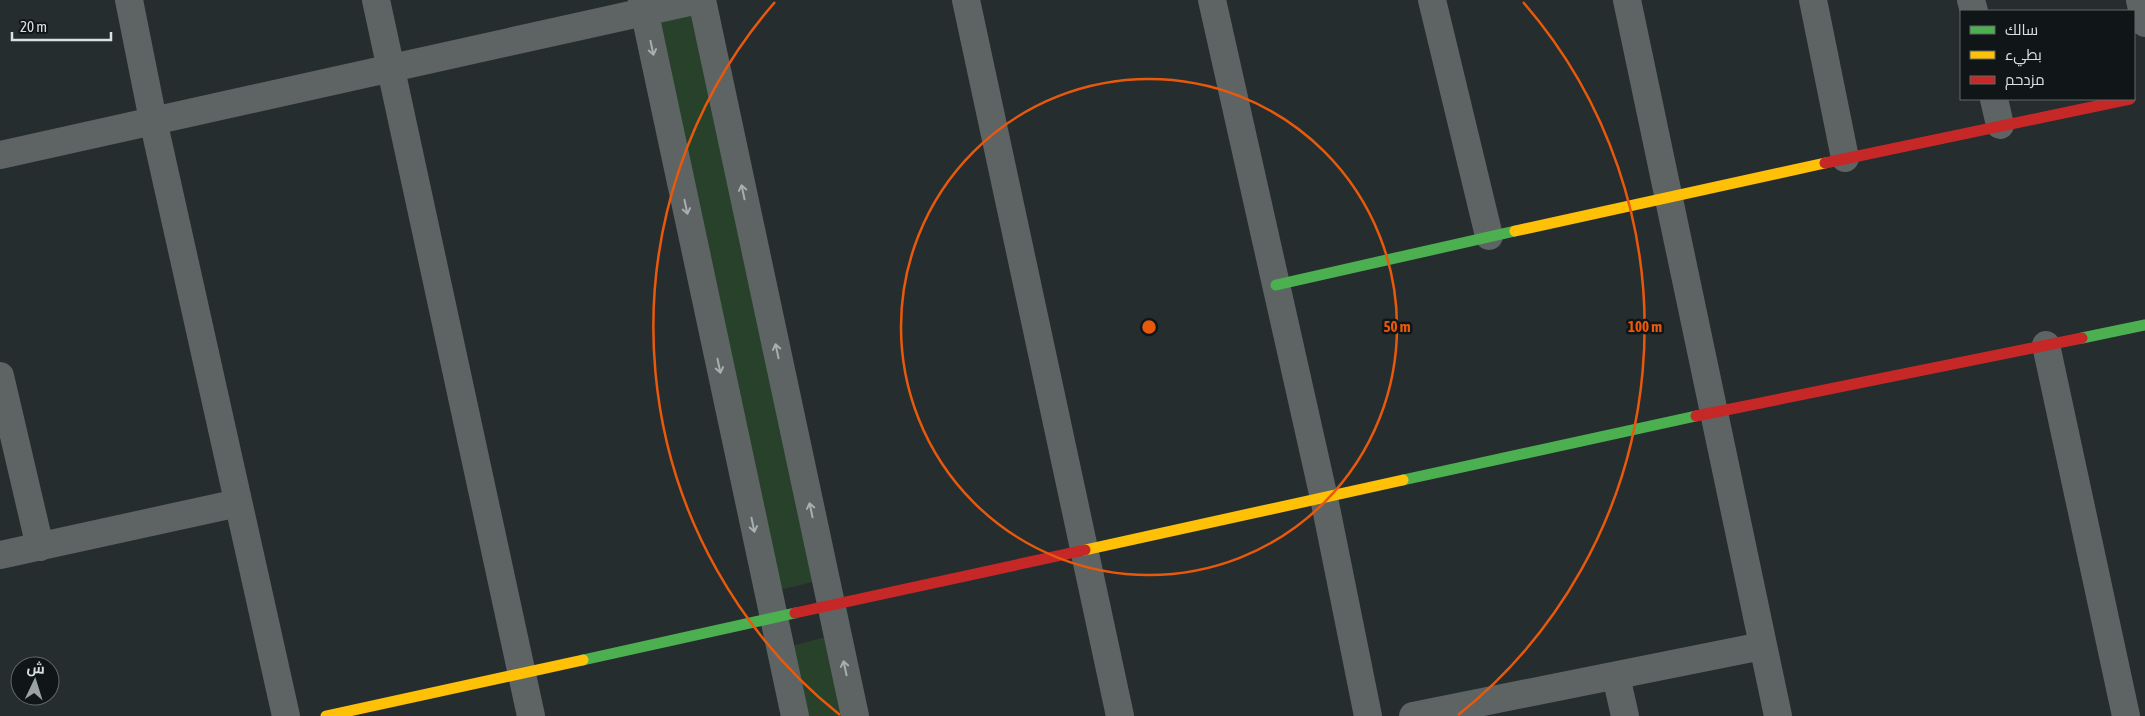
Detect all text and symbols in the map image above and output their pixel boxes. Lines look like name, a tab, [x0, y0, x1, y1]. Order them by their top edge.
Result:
scale bar	[12, 10, 111, 42]
legend	[1960, 10, 2135, 100]
text: 20 m	[20, 18, 47, 35]
text: سالك	[2005, 21, 2038, 38]
one-way arrow	[648, 39, 657, 55]
text: بطيء	[2005, 46, 2042, 67]
text: مزدحم	[2005, 71, 2045, 90]
one-way arrow	[737, 184, 747, 200]
one-way arrow	[681, 198, 691, 214]
centre of rings	[1140, 318, 1158, 336]
text: 50 m	[1384, 318, 1411, 335]
text: 100 m	[1628, 318, 1662, 335]
one-way arrow	[771, 343, 781, 359]
one-way arrow	[715, 357, 724, 373]
one-way arrow	[805, 502, 815, 518]
one-way arrow	[749, 516, 758, 532]
north arrow	[10, 656, 60, 706]
text: ش	[26, 659, 45, 678]
one-way arrow	[840, 661, 849, 677]

